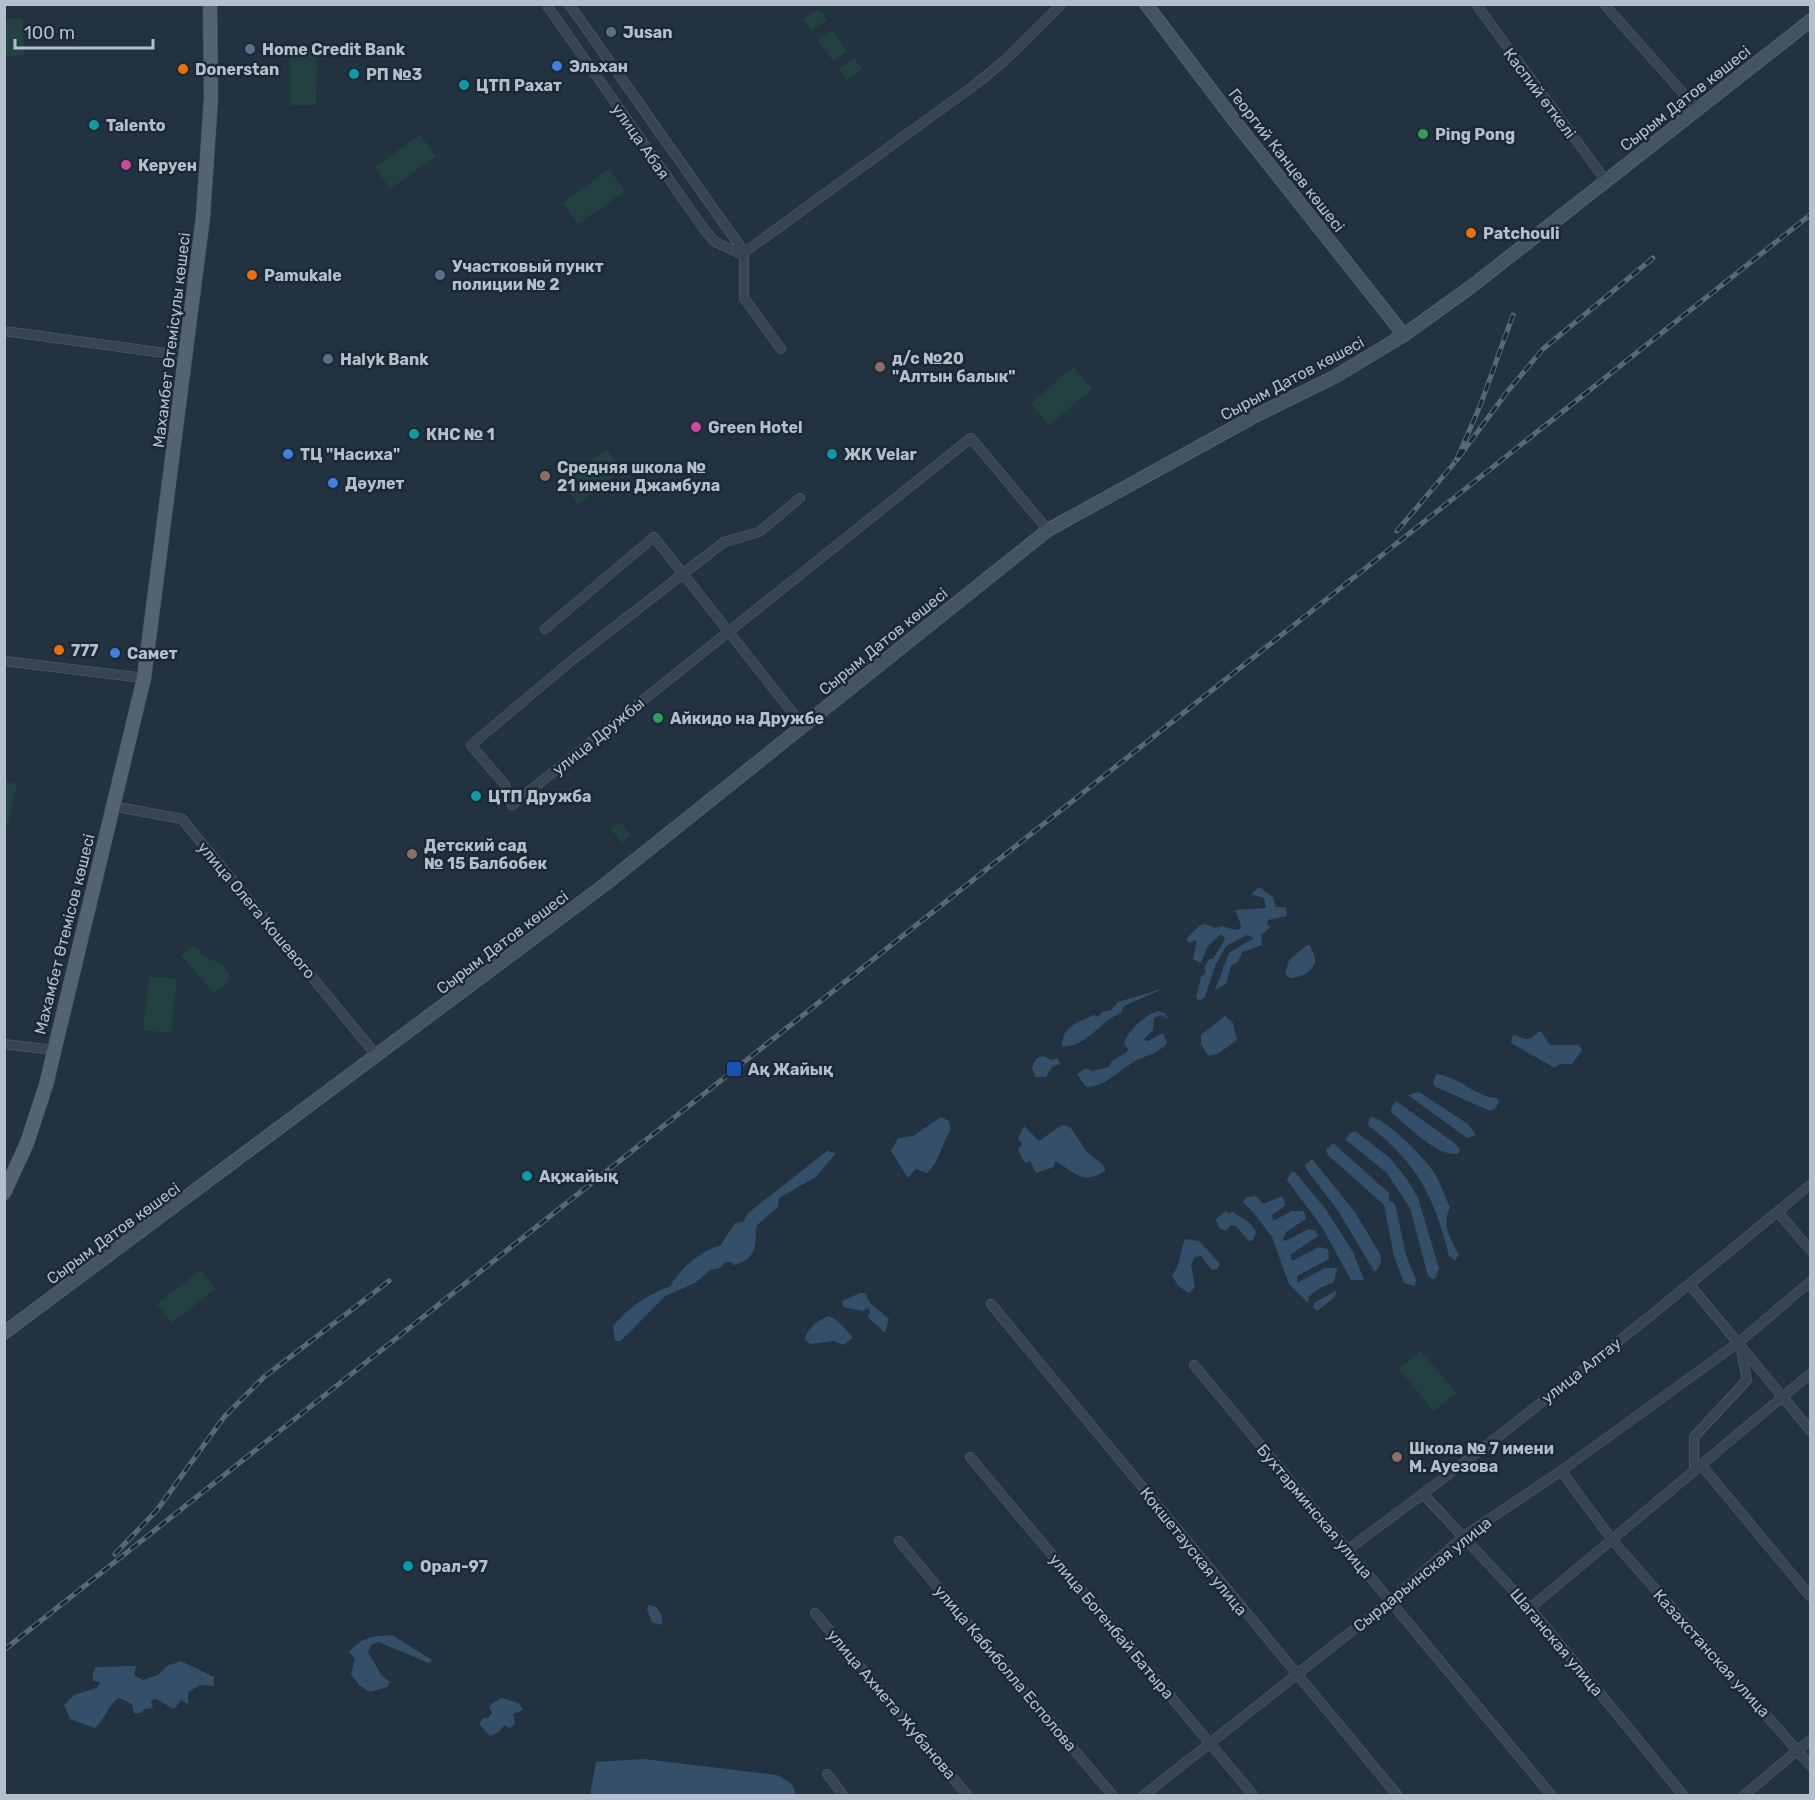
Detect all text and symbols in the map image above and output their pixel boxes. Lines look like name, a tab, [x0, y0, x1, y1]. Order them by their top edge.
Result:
scale bar	[15, 12, 153, 50]
text: 100 m	[24, 22, 75, 44]
place label: Jusan	[623, 23, 673, 42]
marker: Jusan	[604, 25, 618, 39]
place label: Home Credit Bank	[262, 40, 406, 59]
marker: Home Credit Bank	[243, 42, 257, 56]
street label: Сырым Датов көшесі	[1616, 42, 1754, 155]
street label: Каспий өткелі	[1499, 44, 1580, 142]
place label: Эльхан	[569, 57, 628, 76]
marker: Эльхан	[550, 59, 564, 73]
place label: Donerstan	[195, 60, 279, 79]
marker: Donerstan	[176, 62, 190, 76]
place label: РП №3	[366, 65, 422, 84]
marker: РП №3	[347, 67, 361, 81]
place label: ЦТП Рахат	[476, 76, 562, 95]
marker: ЦТП Рахат	[457, 78, 471, 92]
street label: Георгий Канцев көшесі	[1225, 85, 1349, 236]
street label: улица Абая	[608, 100, 673, 183]
place label: Talento	[106, 116, 166, 135]
marker: Talento	[87, 118, 101, 132]
place label: Ping Pong	[1435, 125, 1515, 144]
marker: Ping Pong	[1416, 127, 1430, 141]
place label: Керуен	[138, 156, 197, 175]
marker: Керуен	[119, 158, 133, 172]
place label: Patchouli	[1483, 224, 1560, 243]
marker: Patchouli	[1464, 226, 1478, 240]
street label: Махамбет Өтемісұлы көшесі	[149, 231, 194, 449]
place label: Участковый пункт полиции № 2	[452, 257, 604, 294]
place label: Pamukale	[264, 266, 342, 285]
marker: Pamukale	[245, 268, 259, 282]
marker: Участковый пункт полиции № 2	[433, 268, 447, 282]
street label: Сырым Датов көшесі	[1217, 332, 1367, 424]
place label: д/с №20 "Алтын балык"	[892, 349, 1016, 386]
place label: Halyk Bank	[340, 350, 429, 369]
marker: Halyk Bank	[321, 352, 335, 366]
marker: д/с №20 "Алтын балык"	[873, 360, 887, 374]
place label: Green Hotel	[708, 418, 803, 437]
marker: Green Hotel	[689, 420, 703, 434]
place label: КНС № 1	[426, 425, 495, 444]
marker: КНС № 1	[407, 427, 421, 441]
place label: ТЦ "Насиха"	[300, 445, 400, 464]
place label: ЖК Velar	[844, 445, 917, 464]
marker: ТЦ "Насиха"	[281, 447, 295, 461]
marker: ЖК Velar	[825, 447, 839, 461]
place label: Средняя школа № 21 имени Джамбула	[557, 458, 720, 495]
marker: Средняя школа № 21 имени Джамбула	[538, 469, 552, 483]
place label: Дәулет	[345, 474, 404, 493]
marker: Дәулет	[326, 476, 340, 490]
street label: Сырым Датов көшесі	[815, 584, 952, 699]
place label: 777	[71, 641, 99, 660]
marker: 777	[52, 643, 66, 657]
place label: Самет	[127, 644, 178, 663]
marker: Самет	[108, 646, 122, 660]
street label: улица Дружбы	[549, 694, 648, 779]
place label: Айкидо на Дружбе	[670, 709, 824, 728]
marker: Айкидо на Дружбе	[651, 711, 665, 725]
place label: ЦТП Дружба	[488, 787, 592, 806]
marker: ЦТП Дружба	[469, 789, 483, 803]
street label: Махамбет Өтемісов көшесі	[30, 832, 99, 1036]
place label: Детский сад № 15 Балбобек	[424, 836, 548, 873]
street label: улица Олега Кошевого	[194, 838, 319, 983]
marker: Детский сад № 15 Балбобек	[405, 847, 419, 861]
street label: Сырым Датов көшесі	[433, 887, 572, 998]
marker: Ақ Жайық	[725, 1060, 743, 1078]
place label: Ақ Жайық	[748, 1060, 833, 1079]
place label: Ақжайық	[539, 1167, 618, 1186]
marker: Ақжайық	[520, 1169, 534, 1183]
street label: Сырым Датов көшесі	[43, 1179, 184, 1288]
street label: улица Алтау	[1538, 1333, 1625, 1407]
place label: Школа № 7 имени М. Ауезова	[1409, 1439, 1554, 1476]
street label: Бухтарминская улица	[1253, 1440, 1376, 1582]
marker: Школа № 7 имени М. Ауезова	[1390, 1450, 1404, 1464]
street label: Кокшетауская улица	[1136, 1483, 1251, 1619]
street label: Сырдарьинская улица	[1350, 1513, 1495, 1636]
street label: улица Богенбай Батыра	[1045, 1550, 1178, 1703]
place label: Орал-97	[420, 1557, 488, 1576]
marker: Орал-97	[401, 1559, 415, 1573]
street label: улица Кабиболла Есполова	[931, 1581, 1081, 1755]
street label: Шаганская улица	[1506, 1585, 1607, 1700]
street label: Казахстанская улица	[1649, 1586, 1774, 1721]
street label: улица Ахмета Жубанова	[823, 1626, 960, 1783]

